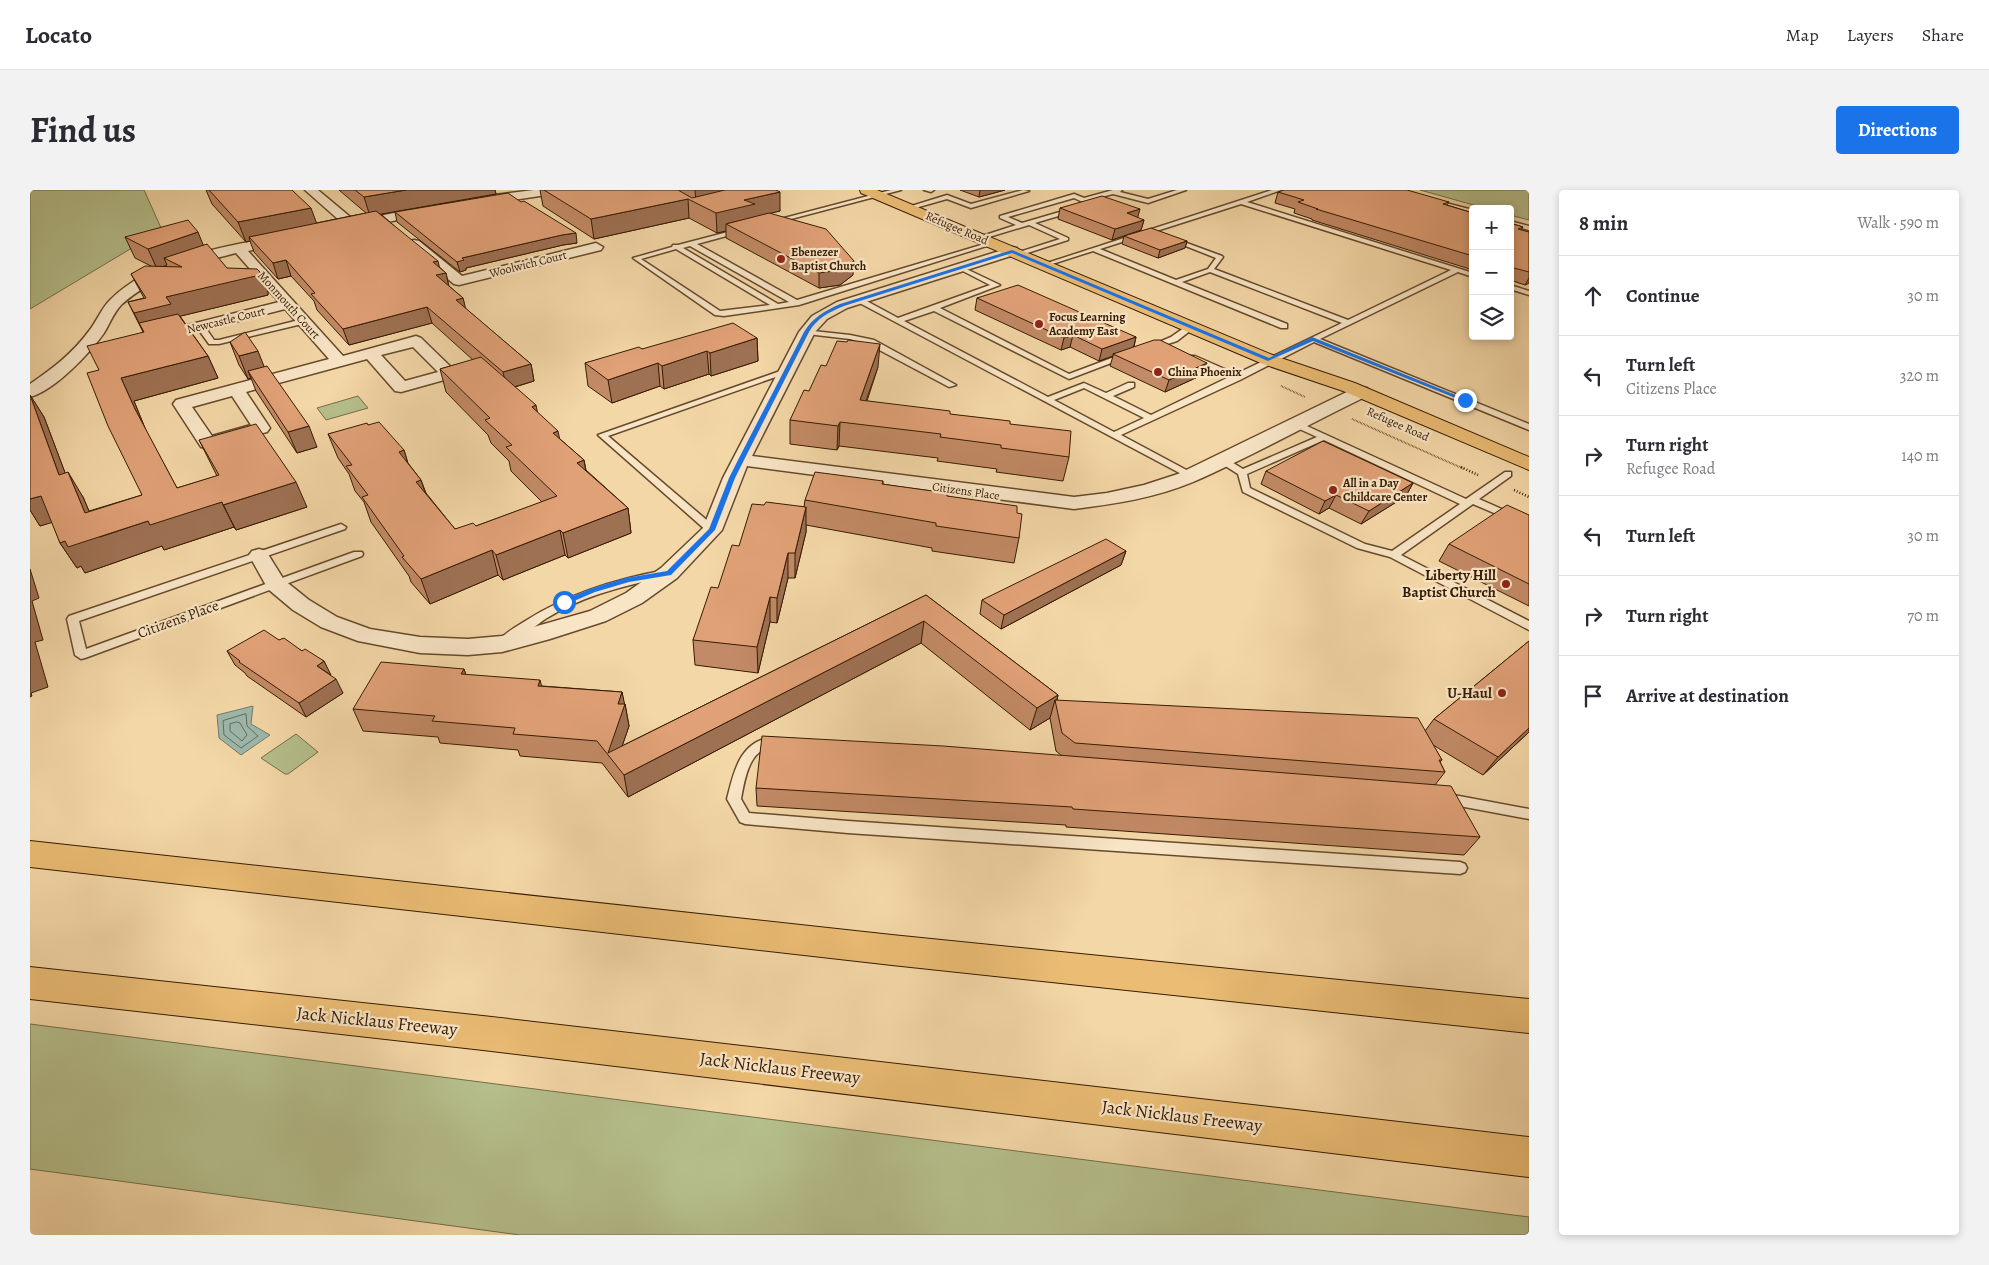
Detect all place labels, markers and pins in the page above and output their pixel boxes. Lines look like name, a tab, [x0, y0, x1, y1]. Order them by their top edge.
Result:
place label: Ebenezer Baptist Church	[791, 244, 867, 274]
marker: Ebenezer Baptist Church	[775, 253, 787, 265]
place label: Focus Learning Academy East	[1048, 309, 1126, 339]
marker: Focus Learning Academy East	[1033, 318, 1045, 330]
place label: China Phoenix	[1168, 364, 1242, 380]
marker: China Phoenix	[1152, 366, 1164, 378]
place label: All in a Day Childcare Center	[1342, 475, 1427, 505]
marker: All in a Day Childcare Center	[1327, 484, 1339, 496]
place label: Liberty Hill Baptist Church	[1402, 565, 1496, 602]
marker: Liberty Hill Baptist Church	[1500, 578, 1512, 590]
place label: U-Haul	[1447, 683, 1492, 703]
marker: U-Haul	[1496, 687, 1508, 699]

